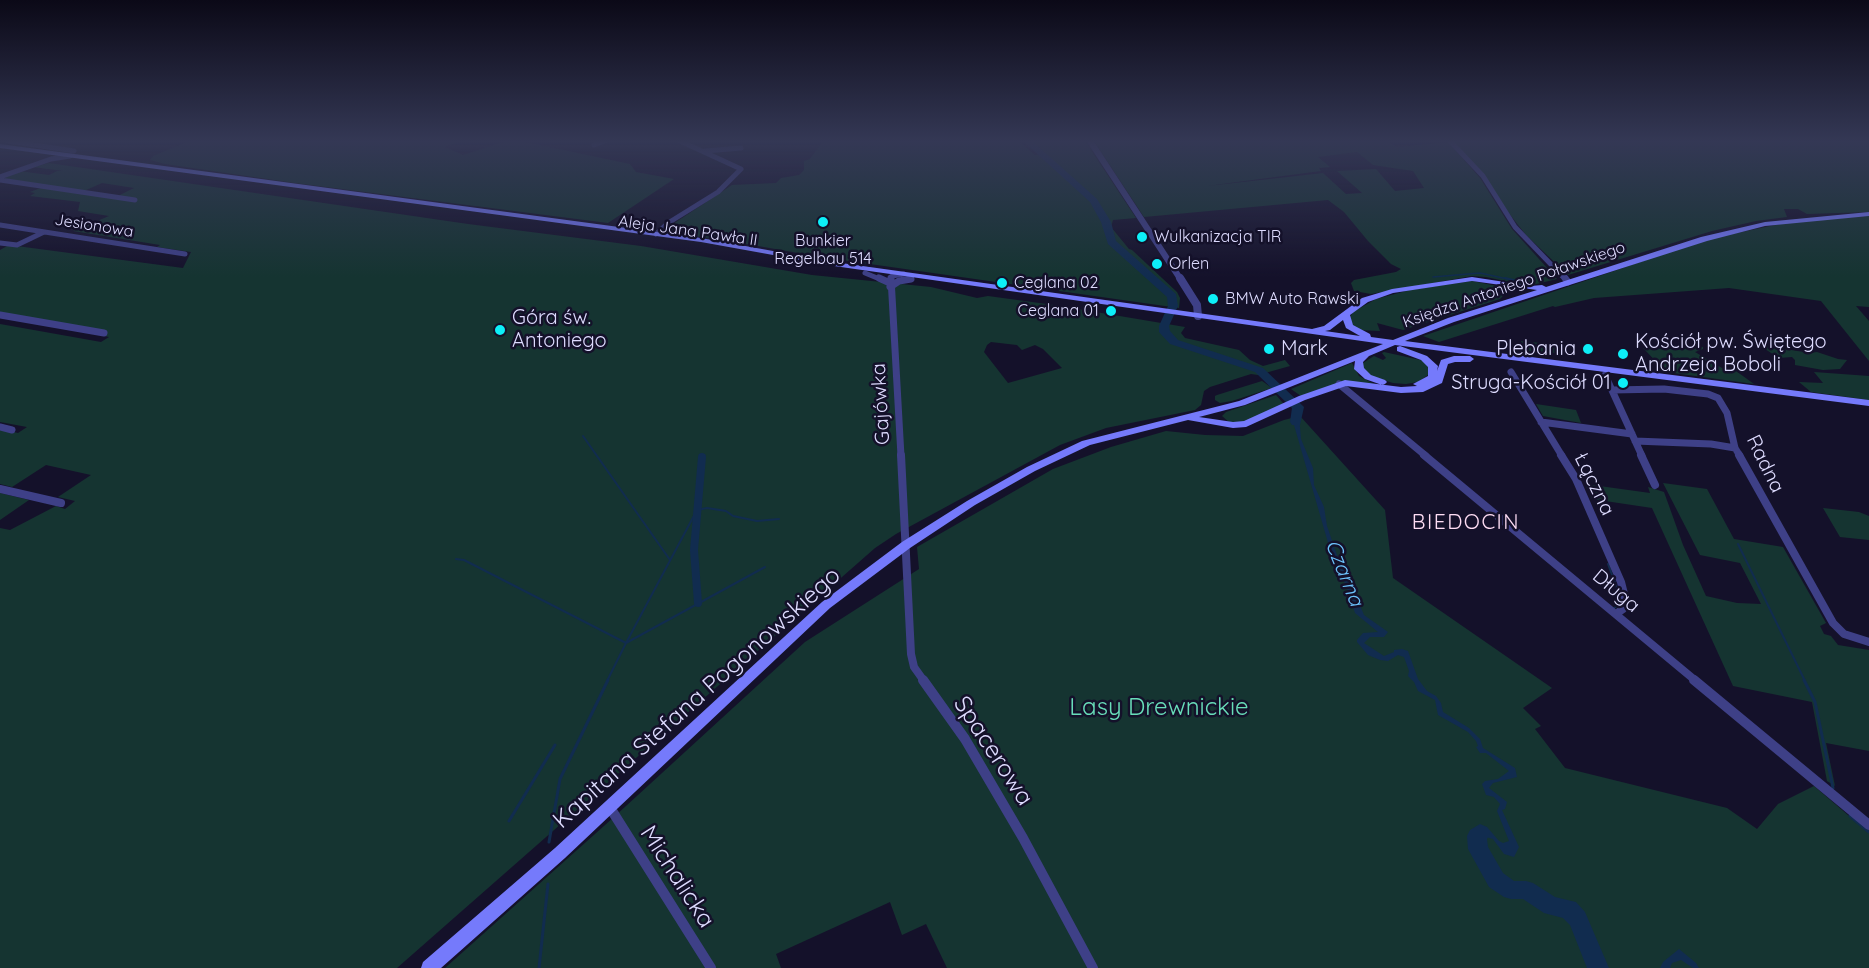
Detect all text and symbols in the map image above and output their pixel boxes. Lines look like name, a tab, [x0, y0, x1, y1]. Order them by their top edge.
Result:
street label: Jesionowa	[53, 210, 135, 242]
street label: Aleja Jana Pawła II	[617, 212, 759, 250]
marker: Bunkier Regelbau 514	[816, 215, 830, 229]
place label: Wulkanizacja TIR	[1154, 227, 1281, 247]
marker: Wulkanizacja TIR	[1135, 230, 1149, 244]
place label: Bunkier Regelbau 514	[774, 231, 872, 269]
street label: Księdza Antoniego Poławskiego	[1400, 238, 1628, 332]
place label: Orlen	[1169, 254, 1209, 274]
marker: Orlen	[1150, 257, 1164, 271]
place label: Ceglana 02	[1014, 273, 1098, 293]
marker: Ceglana 02	[995, 276, 1009, 290]
place label: BMW Auto Rawski	[1225, 289, 1359, 309]
marker: BMW Auto Rawski	[1206, 292, 1220, 306]
place label: Ceglana 01	[1017, 301, 1099, 321]
marker: Ceglana 01	[1104, 304, 1118, 318]
place label: Góra św. Antoniego	[512, 306, 606, 353]
marker: Góra św. Antoniego	[493, 323, 507, 337]
place label: Kościół pw. Świętego Andrzeja Boboli	[1635, 330, 1826, 377]
place label: Mark	[1281, 337, 1328, 361]
place label: Plebania	[1496, 337, 1576, 361]
marker: Mark	[1262, 342, 1276, 356]
marker: Plebania	[1581, 342, 1595, 356]
marker: Kościół pw. Świętego Andrzeja Boboli	[1616, 347, 1630, 361]
street label: Gajówka	[867, 363, 895, 445]
place label: Struga-Kościół 01	[1451, 371, 1611, 395]
marker: Struga-Kościół 01	[1616, 376, 1630, 390]
street label: Radna	[1741, 431, 1789, 497]
street label: Łączna	[1568, 448, 1620, 520]
district label: BIEDOCIN	[1412, 510, 1520, 536]
water label: Czarna	[1319, 536, 1369, 610]
street label: Kapitana Stefana Pogonowskiego	[547, 561, 847, 835]
street label: Długa	[1587, 564, 1645, 618]
street label: Spacerowa	[947, 691, 1039, 811]
park label: Lasy Drewnickie	[1069, 694, 1249, 722]
street label: Michalicka	[633, 821, 721, 933]

